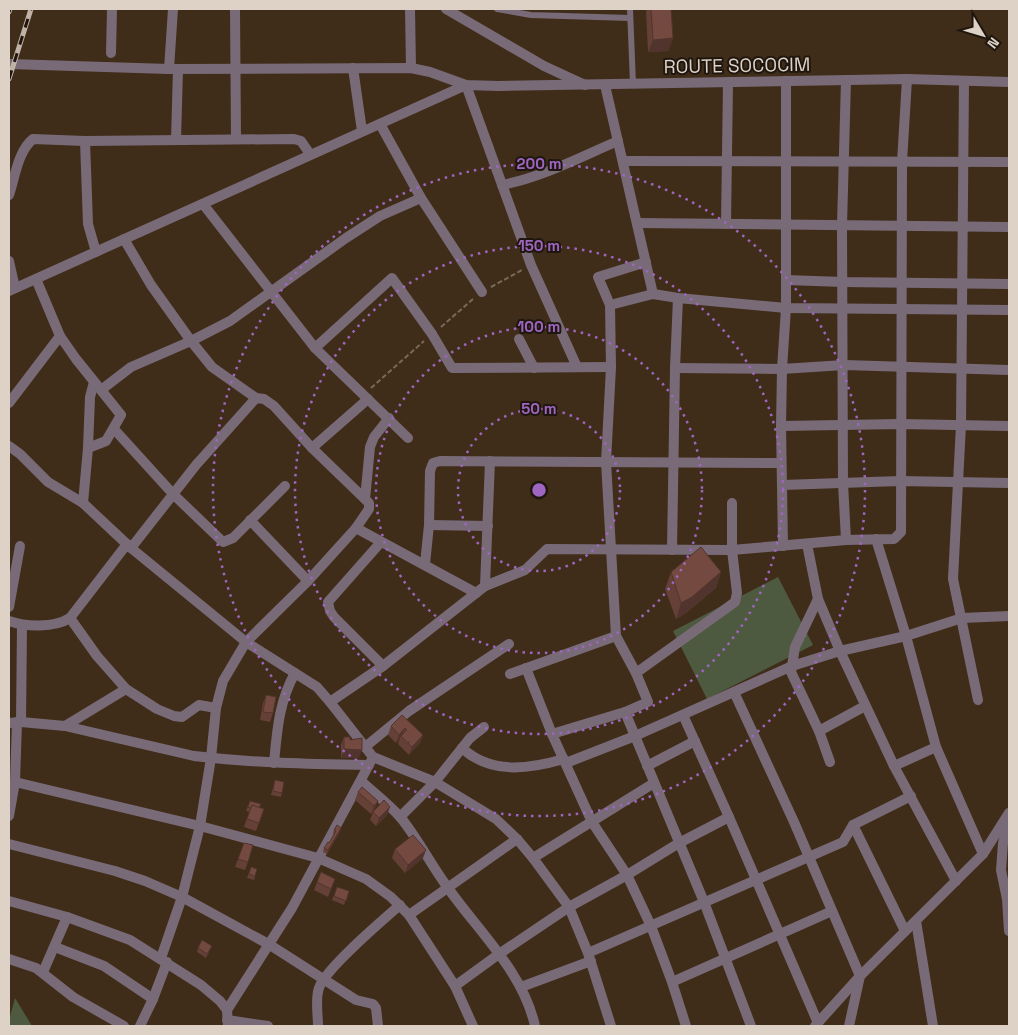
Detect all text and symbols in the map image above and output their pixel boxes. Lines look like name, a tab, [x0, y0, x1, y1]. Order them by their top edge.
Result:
north arrow	[958, 10, 1008, 60]
text: N	[983, 34, 1003, 52]
street label: ROUTE SOCOCIM	[663, 52, 811, 79]
text: 200 m	[517, 154, 561, 173]
text: 150 m	[518, 236, 560, 255]
text: 100 m	[518, 317, 560, 336]
text: 50 m	[521, 399, 557, 418]
centre of rings	[530, 481, 548, 499]

